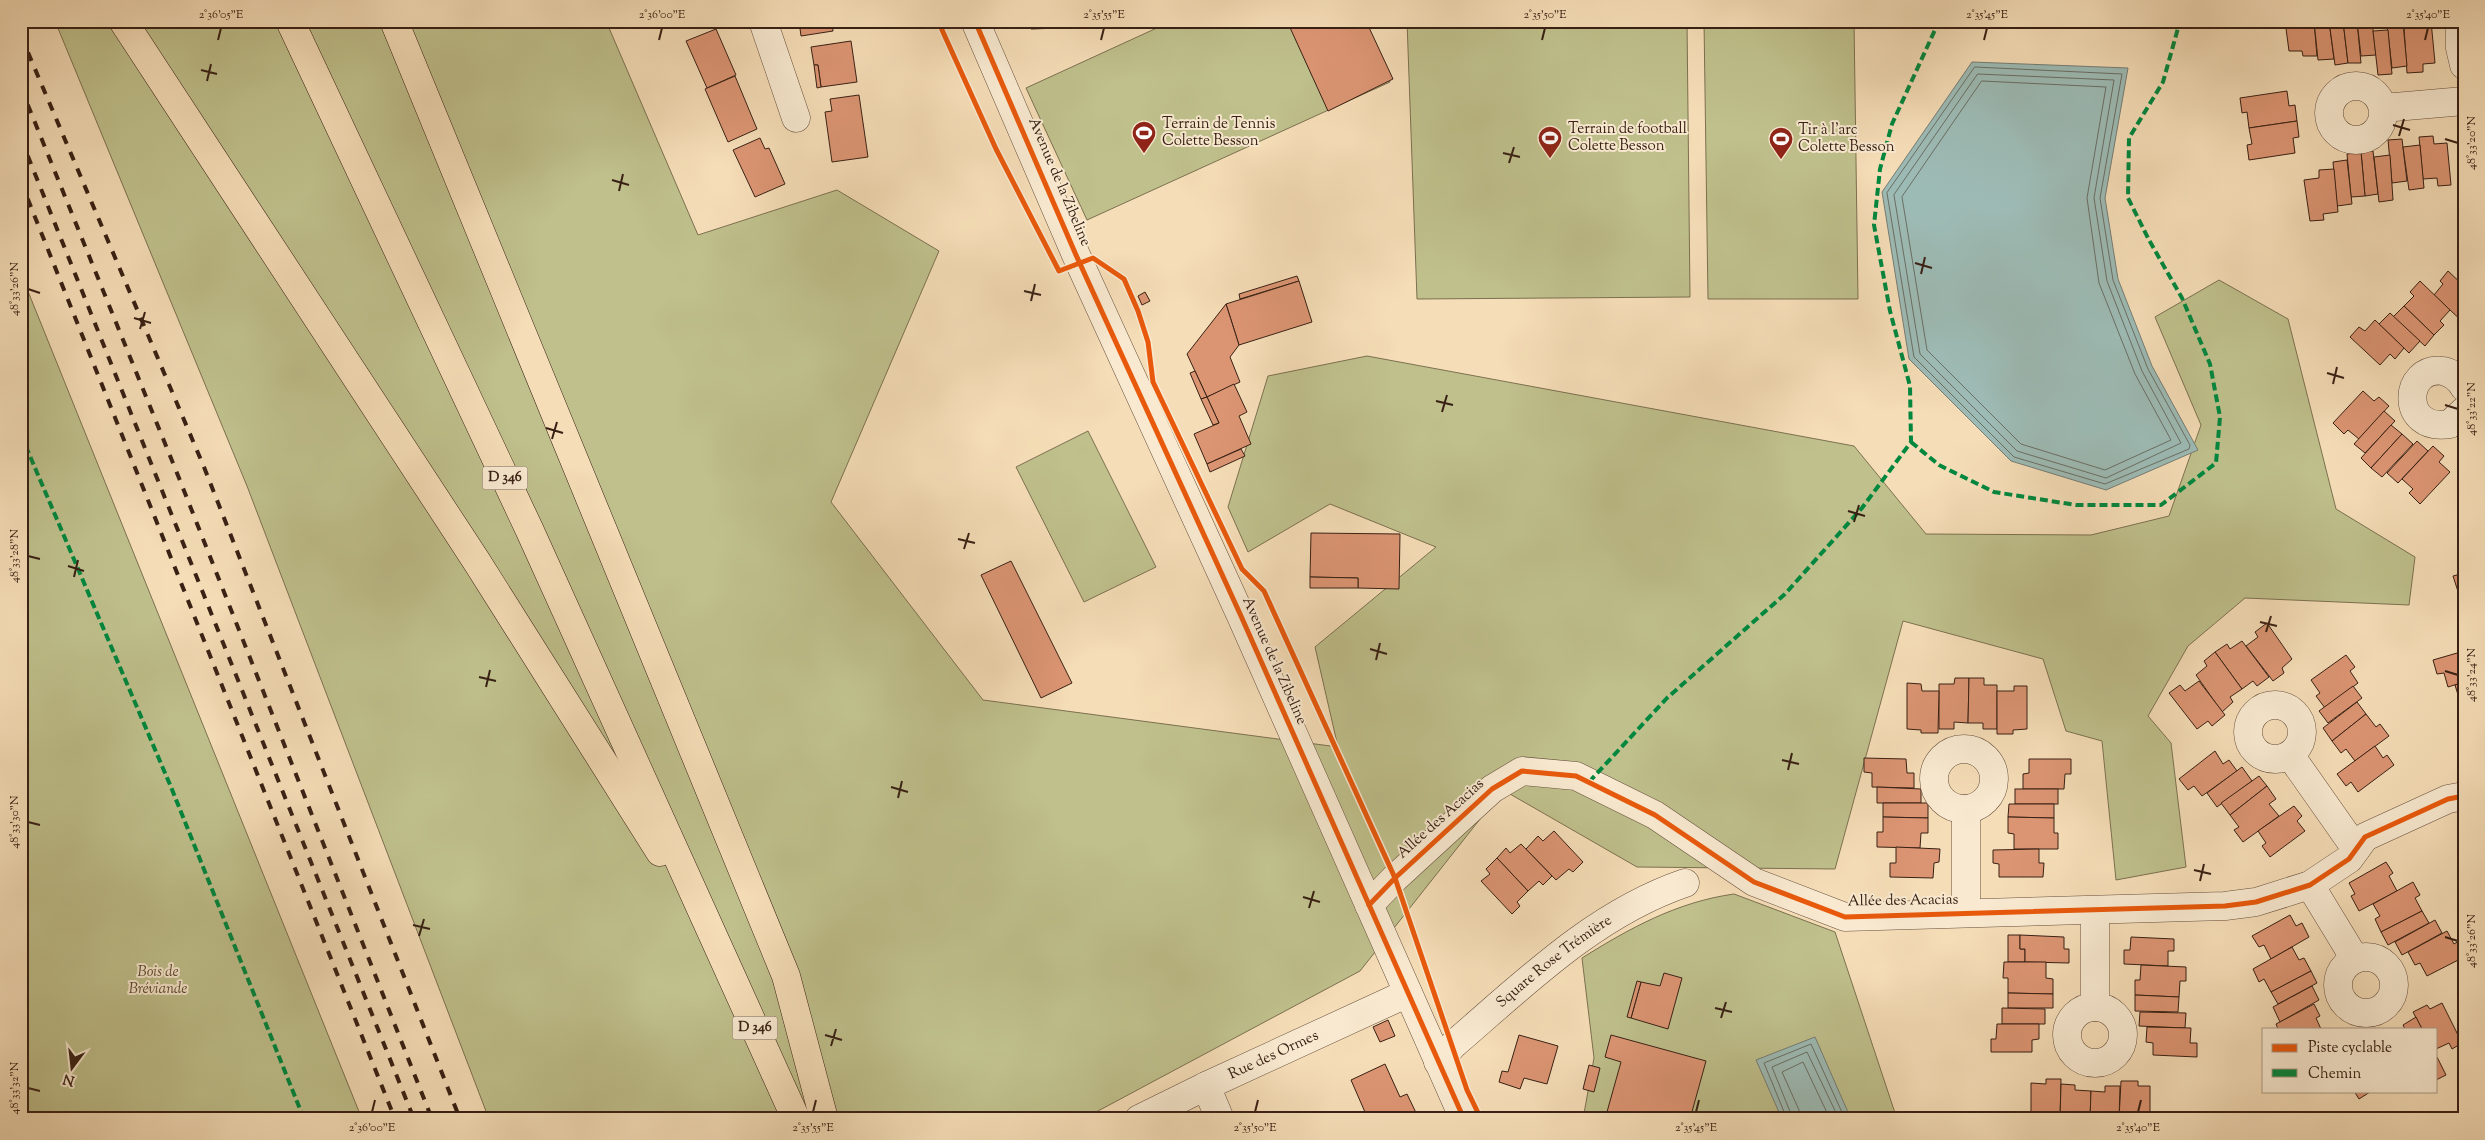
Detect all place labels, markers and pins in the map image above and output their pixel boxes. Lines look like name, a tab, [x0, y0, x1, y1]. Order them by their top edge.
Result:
place label: Terrain de Tennis Colette Besson	[1162, 114, 1275, 152]
place label: Terrain de football Colette Besson	[1568, 119, 1687, 157]
sports icon: Terrain de Tennis Colette Besson	[1131, 120, 1157, 154]
place label: Tir à l'arc Colette Besson	[1798, 120, 1895, 158]
sports icon: Terrain de football Colette Besson	[1537, 125, 1563, 159]
sports icon: Tir à l'arc Colette Besson	[1768, 126, 1794, 160]

